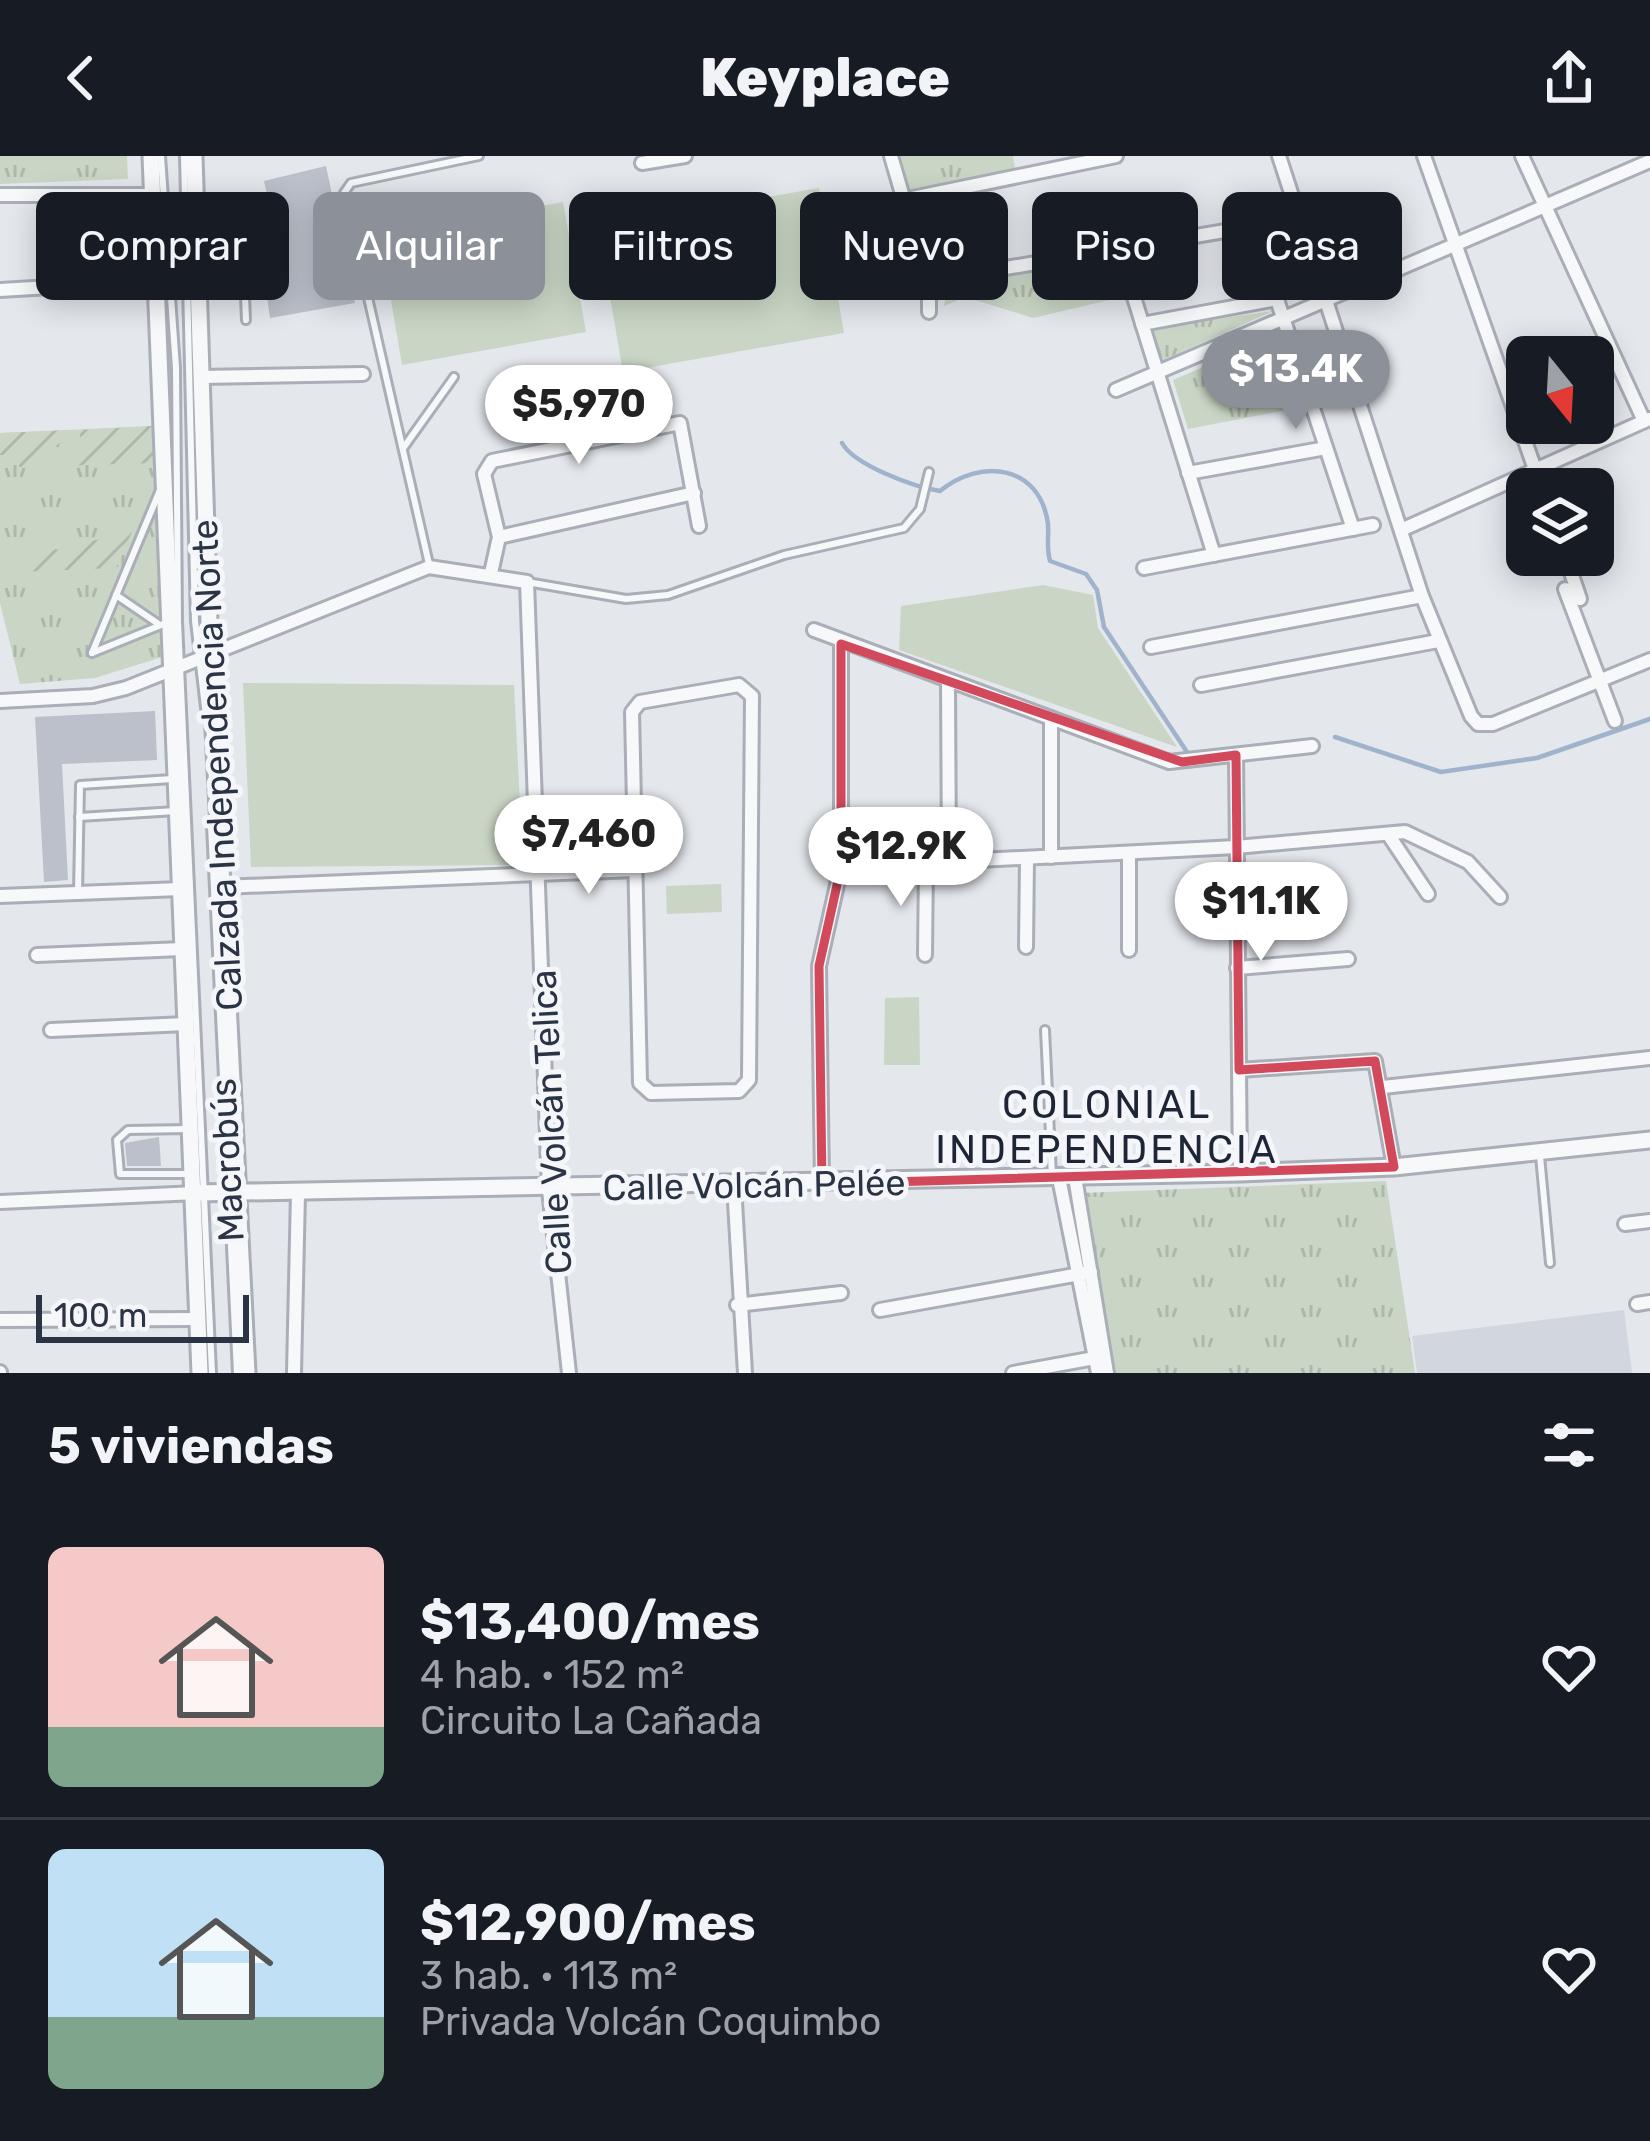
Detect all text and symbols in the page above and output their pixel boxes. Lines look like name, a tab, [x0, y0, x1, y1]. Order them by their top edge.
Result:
icon: back	[48, 45, 114, 111]
icon: share	[1536, 45, 1602, 111]
text: Keyplace	[700, 46, 950, 110]
chip: Comprar	[36, 192, 289, 300]
chip: Alquilar	[313, 192, 545, 300]
chip: Filtros	[569, 192, 776, 300]
chip: Nuevo	[800, 192, 1008, 300]
chip: Piso	[1032, 192, 1198, 300]
chip: Casa	[1222, 192, 1402, 300]
pin: $13.4K	[1198, 330, 1394, 432]
north arrow	[1506, 336, 1614, 444]
map controls	[1506, 336, 1614, 576]
text: $13.4K	[1229, 346, 1363, 392]
pin: $5,970	[481, 365, 677, 467]
text: $5,970	[512, 381, 646, 427]
button: layers	[1506, 468, 1614, 576]
street label: Calzada Independencia Norte	[183, 518, 251, 1012]
pin: $7,460	[491, 795, 687, 897]
pin: $12.9K	[803, 807, 999, 909]
text: $7,460	[521, 811, 657, 857]
text: $12.9K	[835, 823, 967, 869]
pin: $11.1K	[1163, 862, 1359, 964]
text: $11.1K	[1202, 878, 1320, 924]
street label: Calle Volcán Telica	[522, 969, 580, 1275]
street label: Macrobús	[201, 1077, 253, 1243]
district label: COLONIAL INDEPENDENCIA	[935, 1082, 1279, 1173]
street label: Calle Volcán Pelée	[602, 1161, 906, 1209]
scale bar	[36, 1289, 249, 1342]
text: 100 m	[54, 1296, 147, 1335]
icon: filters	[1536, 1412, 1602, 1478]
text: 5 viviendas	[48, 1415, 334, 1476]
text: $13,400/mes	[420, 1591, 760, 1652]
icon: home	[144, 1595, 288, 1739]
icon: heart	[1536, 1634, 1602, 1700]
text: 4 hab. · 152 m²	[420, 1652, 684, 1698]
text: Circuito La Cañada	[420, 1698, 762, 1744]
text: $12,900/mes	[420, 1892, 756, 1953]
icon: home	[144, 1897, 288, 2041]
icon: heart	[1536, 1936, 1602, 2002]
text: 3 hab. · 113 m²	[420, 1953, 677, 1999]
text: Privada Volcán Coquimbo	[420, 1999, 881, 2045]

